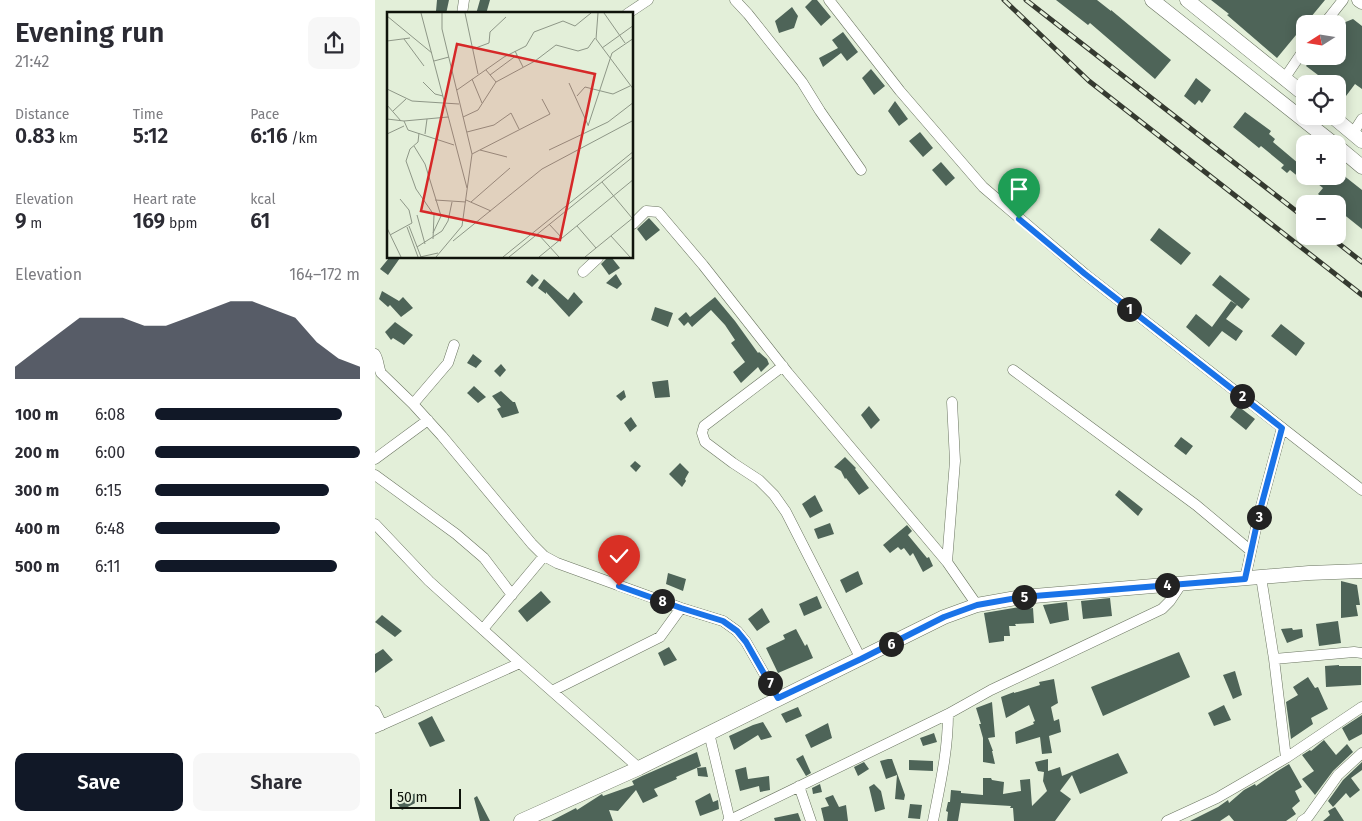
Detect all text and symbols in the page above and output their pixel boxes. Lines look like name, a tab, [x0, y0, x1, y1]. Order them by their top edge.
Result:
inset map	[387, 12, 634, 259]
north arrow	[1296, 15, 1346, 65]
map controls	[1296, 15, 1346, 245]
text: Evening run	[15, 16, 164, 49]
button: share	[308, 17, 360, 69]
text: 21:42	[15, 52, 49, 71]
button: locate	[1296, 75, 1346, 125]
text: Distance	[15, 106, 69, 123]
text: Time	[133, 106, 163, 123]
text: Pace	[250, 106, 279, 123]
text: 0.83	[15, 123, 55, 149]
text: 5:12	[133, 123, 168, 149]
text: 6:16	[250, 123, 288, 149]
text: km	[55, 130, 78, 147]
text: /km	[288, 130, 318, 147]
button: +	[1296, 135, 1346, 185]
pin	[998, 168, 1040, 219]
icon: arrive	[1005, 175, 1033, 203]
text: Elevation	[15, 191, 74, 208]
text: Heart rate	[133, 191, 196, 208]
text: kcal	[250, 191, 276, 208]
button: −	[1296, 195, 1346, 245]
text: 9	[15, 208, 27, 234]
text: 169	[133, 208, 165, 234]
text: 61	[250, 208, 270, 234]
text: m	[27, 215, 42, 232]
text: bpm	[165, 215, 198, 232]
text: Elevation	[15, 265, 82, 284]
text: 164–172 m	[289, 265, 360, 284]
pin: 1	[1117, 296, 1141, 322]
text: 1	[1126, 301, 1133, 318]
pin: 2	[1229, 384, 1255, 408]
text: 2	[1239, 388, 1246, 405]
text: 100 m	[15, 405, 58, 424]
text: 6:08	[95, 405, 125, 424]
text: 200 m	[15, 443, 59, 462]
text: 6:00	[95, 443, 125, 462]
text: 300 m	[15, 481, 59, 500]
text: 6:15	[95, 481, 122, 500]
pin: 3	[1247, 504, 1271, 530]
text: 3	[1256, 509, 1263, 526]
text: 400 m	[15, 519, 60, 538]
text: 6:48	[95, 519, 125, 538]
pin	[598, 535, 640, 586]
icon: check	[605, 542, 633, 570]
text: 500 m	[15, 557, 60, 576]
text: 6:11	[95, 557, 120, 576]
pin: 4	[1155, 572, 1179, 598]
text: 4	[1164, 577, 1171, 594]
pin: 5	[1011, 584, 1037, 610]
pin: 8	[649, 588, 675, 614]
text: 5	[1021, 589, 1028, 606]
text: 8	[658, 593, 667, 610]
pin: 6	[879, 632, 903, 656]
text: 6	[888, 636, 895, 653]
pin: 7	[757, 670, 783, 696]
text: 7	[767, 675, 774, 692]
button: Save	[15, 753, 183, 811]
button: Share	[193, 753, 360, 811]
scale bar	[390, 786, 461, 809]
text: 50 m	[397, 789, 428, 806]

